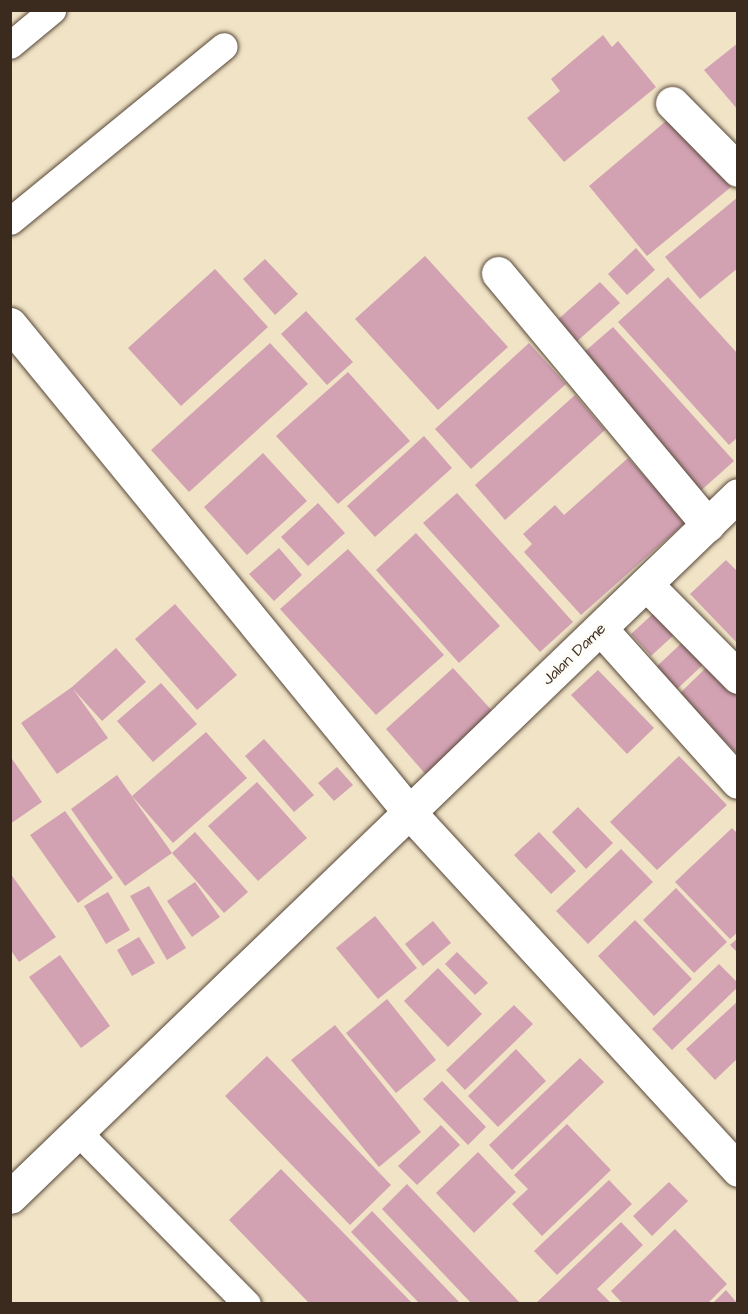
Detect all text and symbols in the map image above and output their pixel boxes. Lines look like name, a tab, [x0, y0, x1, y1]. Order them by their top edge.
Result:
street label: Jalan Dame	[538, 619, 610, 689]

